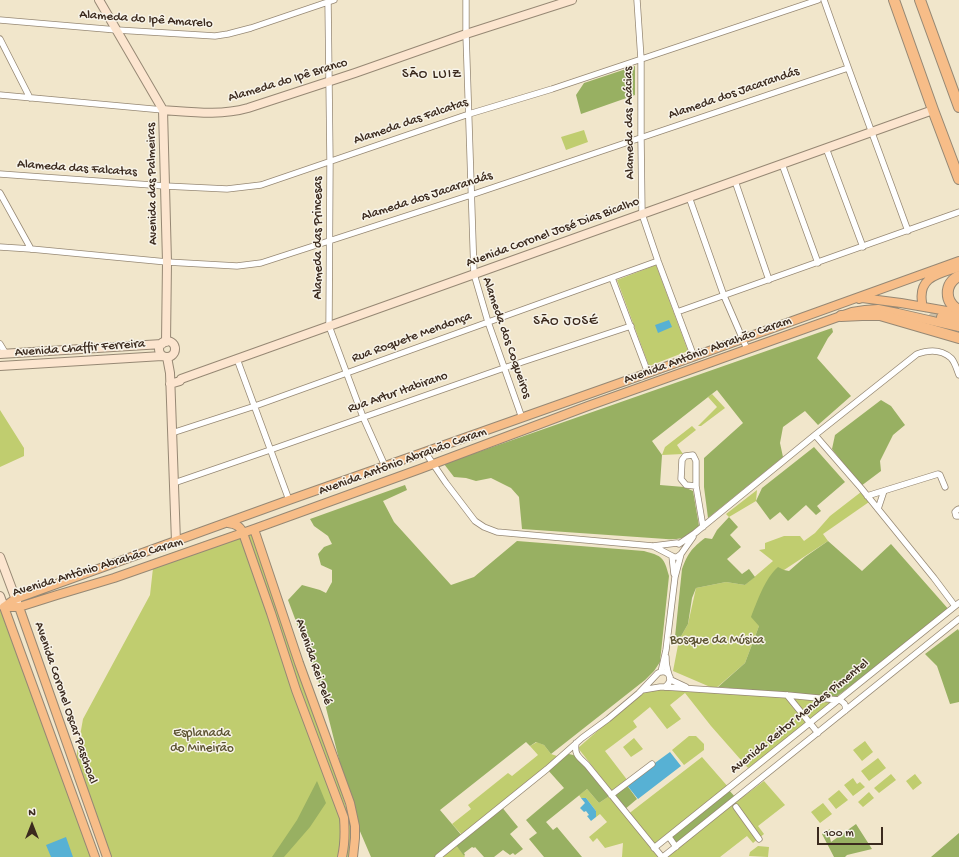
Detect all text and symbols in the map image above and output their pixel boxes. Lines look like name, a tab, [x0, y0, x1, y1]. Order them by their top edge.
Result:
street label: Alameda do Ipê Amarelo	[79, 8, 213, 32]
street label: Alameda do Ipê Branco	[226, 55, 350, 107]
street label: Alameda dos Jacarandás	[667, 64, 801, 124]
street label: Alameda das Acácias	[621, 66, 639, 180]
district label: SÃO LUIZ	[402, 67, 462, 83]
street label: Alameda das Falcatas	[352, 95, 470, 149]
street label: Avenida das Palmeiras	[144, 123, 162, 245]
street label: Alameda das Falcatas	[17, 157, 137, 181]
street label: Alameda dos Jacarandás	[359, 168, 495, 226]
street label: Alameda das Princesas	[311, 177, 327, 299]
street label: Avenida Coronel José Dias Bicalho	[464, 194, 642, 272]
street label: Alameda dos Coqueiros	[478, 275, 534, 401]
street label: Rua Roquete Mendonça	[350, 309, 474, 367]
street label: Avenida Antônio Abrahão Caram	[622, 313, 794, 389]
district label: SÃO JOSÉ	[533, 314, 599, 330]
street label: Avenida Chaffir Ferreira	[14, 337, 146, 361]
street label: Rua Artur Itabirano	[346, 369, 450, 417]
street label: Avenida Antônio Abrahão Caram	[317, 424, 489, 500]
street label: Avenida Antônio Abrahão Caram	[11, 535, 185, 601]
street label: Avenida Rei Pelé	[291, 617, 335, 707]
street label: Avenida Coronel Oscar Paschoal	[30, 620, 100, 786]
park label: Bosque da Música	[670, 633, 764, 649]
street label: Avenida Reitor Mendes Pimentel	[727, 656, 873, 778]
park label: Esplanada do Mineirão	[170, 726, 234, 757]
north arrow	[12, 805, 52, 845]
text: N	[28, 807, 36, 819]
scale bar	[819, 819, 885, 845]
text: 100 m	[824, 827, 854, 841]

